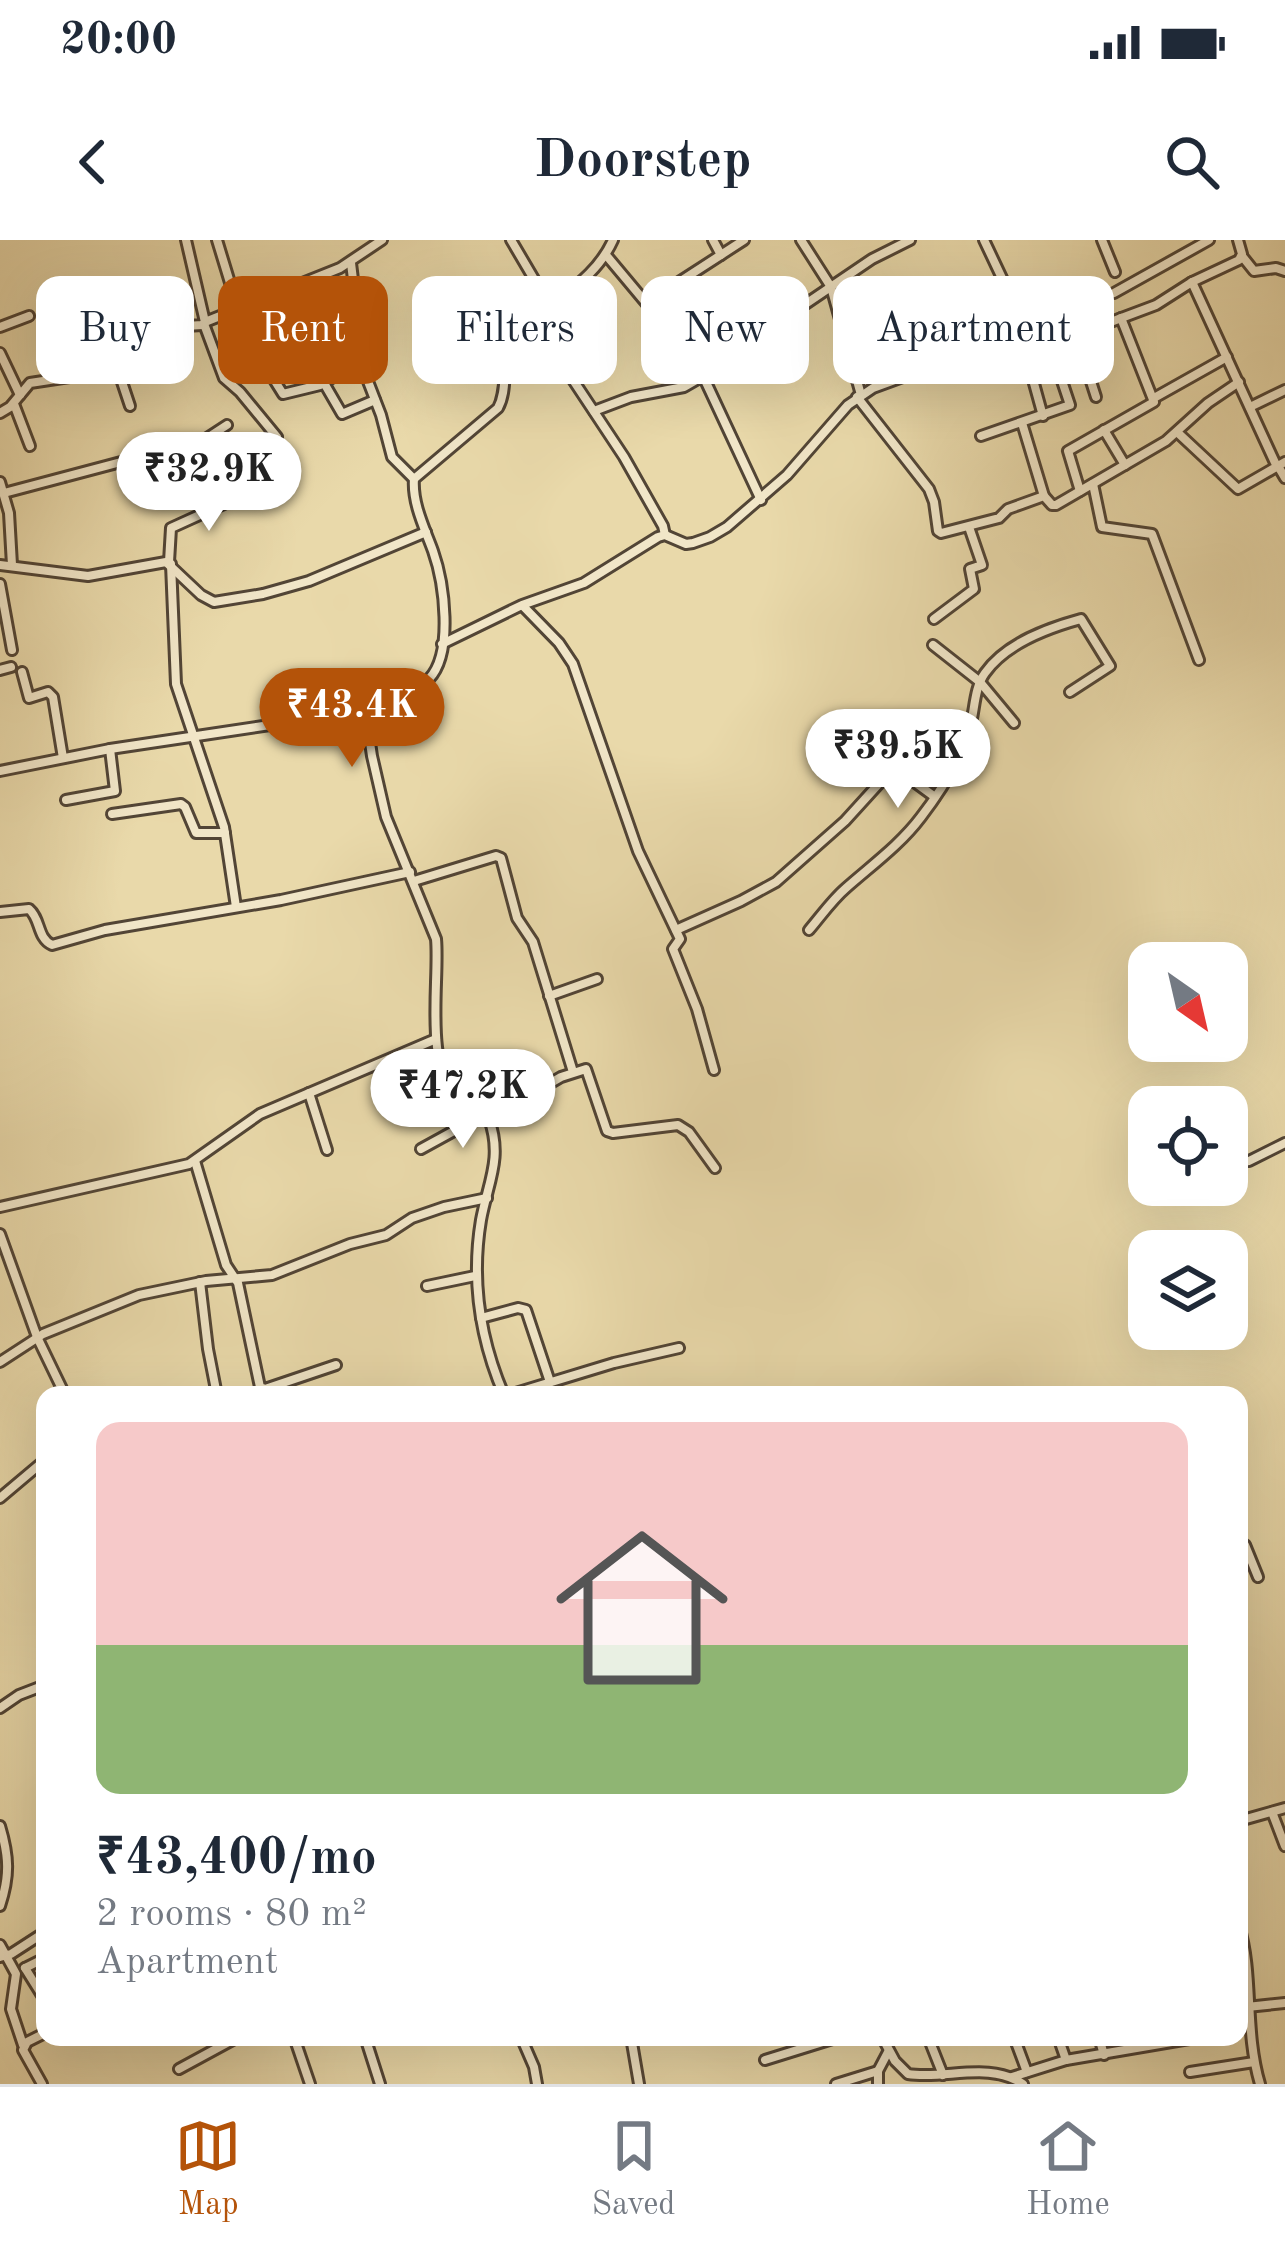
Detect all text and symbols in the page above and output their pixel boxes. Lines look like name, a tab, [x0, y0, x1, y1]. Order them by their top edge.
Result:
text: 20:00	[60, 19, 177, 64]
icon: back	[60, 129, 126, 195]
icon: search	[1159, 129, 1225, 195]
text: Doorstep	[533, 135, 752, 189]
chip: Buy	[36, 276, 194, 384]
chip: Rent	[218, 276, 388, 384]
chip: Filters	[412, 276, 617, 384]
chip: New	[641, 276, 809, 384]
chip: Apartment	[833, 276, 1114, 384]
pin: ₹32.9K	[111, 432, 307, 534]
text: ₹32.9K	[143, 451, 275, 490]
pin: ₹43.4K	[254, 668, 450, 770]
text: ₹43.4K	[286, 687, 418, 726]
pin: ₹39.5K	[800, 709, 996, 811]
text: ₹39.5K	[832, 728, 964, 767]
north arrow	[1128, 942, 1248, 1062]
map controls	[1128, 942, 1248, 1350]
pin: ₹47.2K	[365, 1049, 561, 1151]
text: ₹47.2K	[397, 1068, 529, 1107]
button: locate	[1128, 1086, 1248, 1206]
button: layers	[1128, 1230, 1248, 1350]
icon: home	[534, 1500, 750, 1716]
text: ₹43,400/mo	[96, 1834, 377, 1885]
text: 2 rooms · 80 m²	[96, 1895, 367, 1934]
text: Apartment	[96, 1943, 279, 1982]
tab: Map	[175, 2113, 241, 2226]
tab: Saved	[592, 2113, 676, 2226]
tab: Home	[1026, 2113, 1110, 2226]

